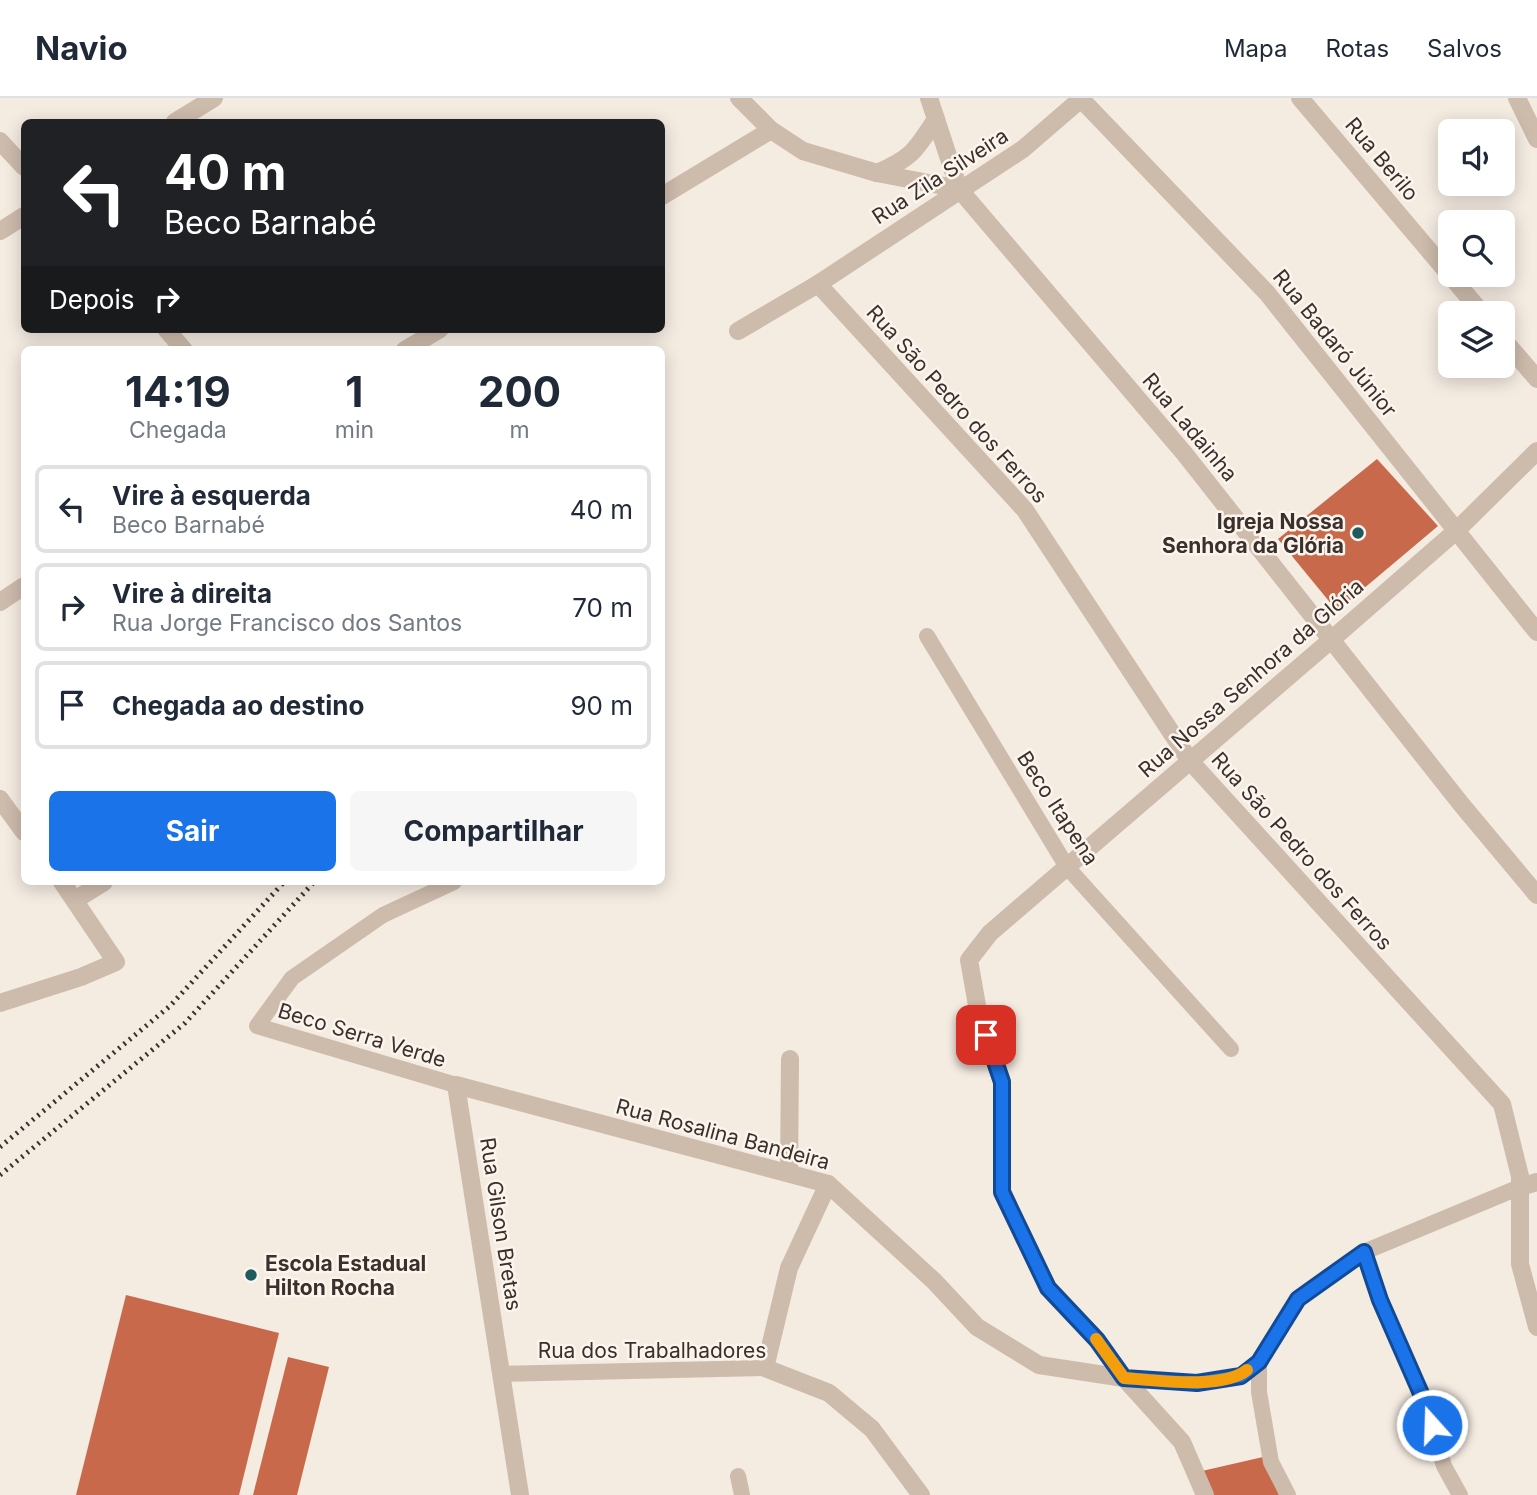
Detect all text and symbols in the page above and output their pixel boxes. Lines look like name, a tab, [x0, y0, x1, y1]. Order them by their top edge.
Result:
text: Navio	[35, 28, 128, 68]
text: Mapa	[1224, 34, 1288, 63]
text: Rotas	[1326, 34, 1389, 63]
text: Salvos	[1427, 34, 1502, 63]
street label: Rua Berilo	[1340, 112, 1424, 206]
map controls	[1438, 119, 1515, 378]
button: sound	[1438, 119, 1515, 196]
street label: Rua Zila Silveira	[867, 123, 1013, 229]
text: 40 m	[164, 143, 287, 202]
icon: left	[49, 147, 140, 238]
text: Beco Barnabé	[164, 203, 377, 242]
button: search	[1438, 210, 1515, 287]
street label: Rua Badaró Júnior	[1268, 264, 1402, 422]
icon: right	[148, 280, 186, 318]
text: Depois	[49, 284, 134, 315]
street label: Rua São Pedro dos Ferros	[862, 300, 1052, 508]
button: layers	[1438, 301, 1515, 378]
text: 14:19	[125, 366, 231, 417]
text: 1	[345, 366, 363, 417]
text: 200	[478, 366, 561, 417]
street label: Rua Ladainha	[1137, 368, 1243, 486]
text: Chegada	[129, 416, 227, 444]
text: min	[335, 416, 374, 444]
text: m	[509, 416, 530, 444]
text: Vire à esquerda	[112, 480, 311, 511]
icon: left	[53, 490, 91, 528]
text: 40 m	[570, 494, 633, 525]
place label: Igreja Nossa Senhora da Glória	[1162, 509, 1344, 558]
text: Beco Barnabé	[112, 511, 265, 539]
marker: Igreja Nossa Senhora da Glória	[1350, 525, 1366, 541]
street label: Rua Nossa Senhora da Glória	[1133, 574, 1369, 782]
text: Vire à direita	[112, 578, 272, 609]
icon: right	[53, 588, 91, 626]
text: 70 m	[572, 592, 633, 623]
text: Rua Jorge Francisco dos Santos	[112, 609, 462, 637]
icon: arrive	[53, 686, 91, 724]
text: Chegada ao destino	[112, 690, 364, 721]
text: 90 m	[570, 690, 633, 721]
street label: Beco Itapena	[1012, 746, 1104, 870]
street label: Rua São Pedro dos Ferros	[1207, 747, 1397, 955]
button: Sair	[49, 791, 336, 871]
button: Compartilhar	[350, 791, 637, 871]
street label: Beco Serra Verde	[275, 998, 449, 1072]
pin	[956, 1005, 1016, 1065]
icon: arrive	[967, 1016, 1005, 1054]
street label: Rua Rosalina Bandeira	[613, 1093, 833, 1175]
street label: Rua Gilson Bretas	[475, 1136, 527, 1312]
place label: Escola Estadual Hilton Rocha	[265, 1251, 426, 1300]
marker: Escola Estadual Hilton Rocha	[243, 1267, 259, 1283]
street label: Rua dos Trabalhadores	[538, 1338, 766, 1363]
position arrow	[1395, 1388, 1469, 1462]

